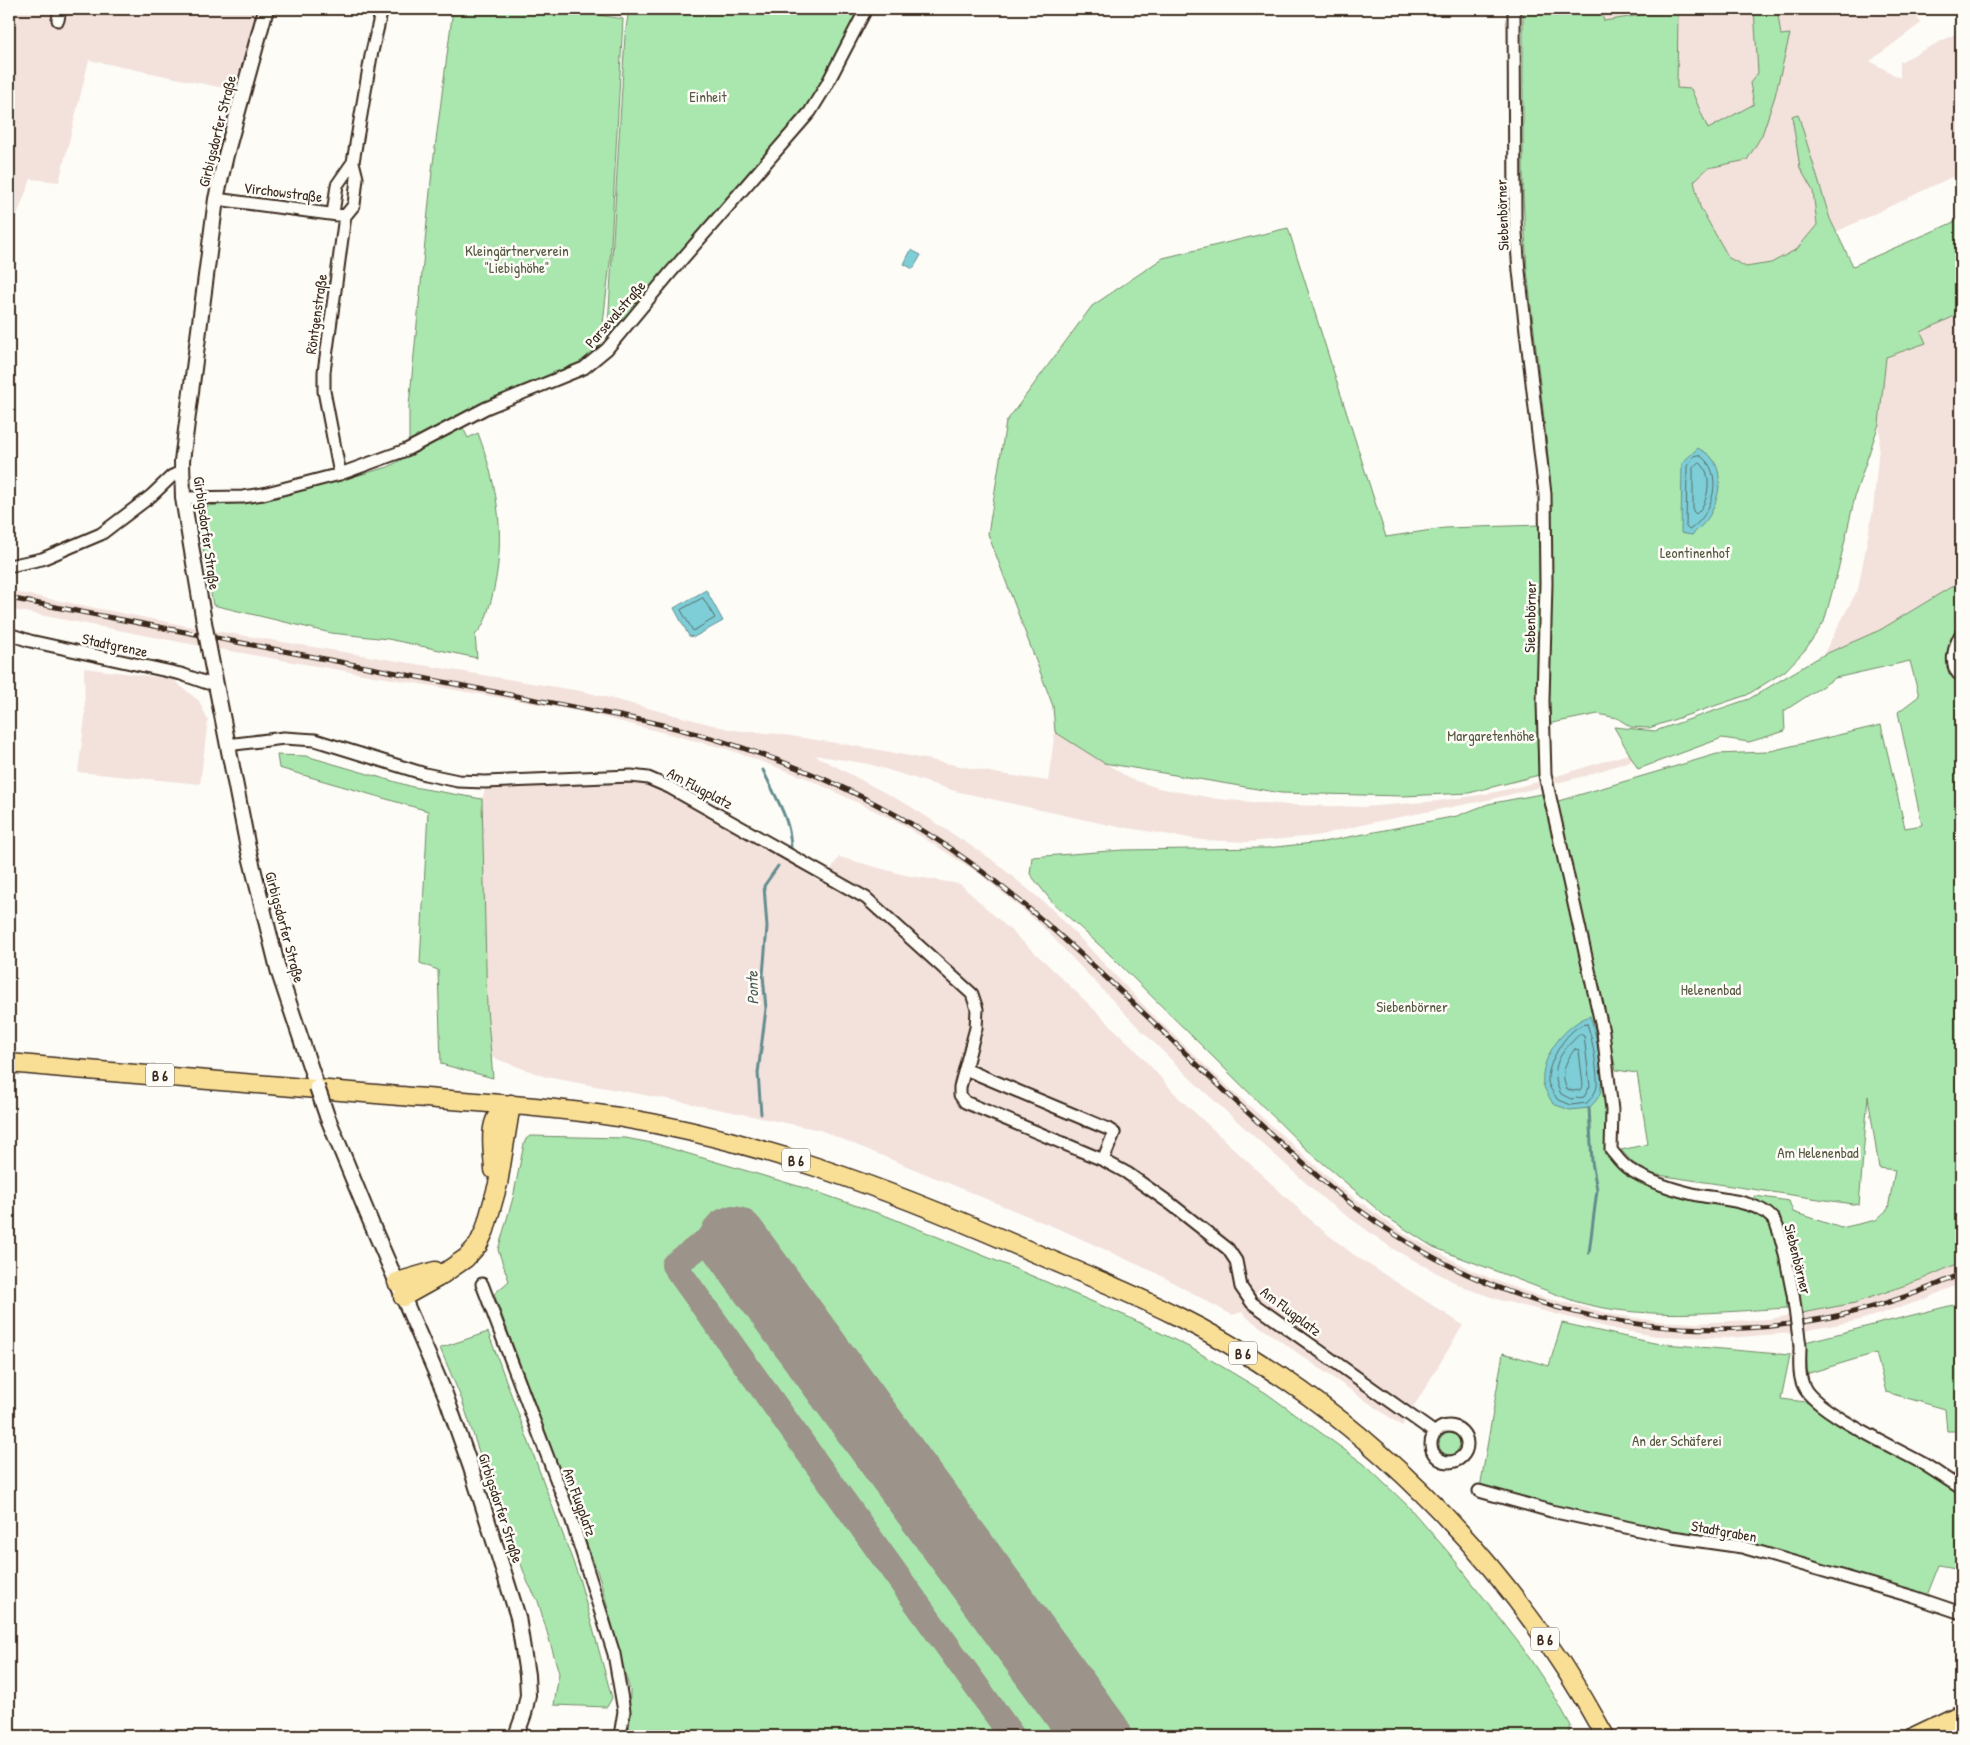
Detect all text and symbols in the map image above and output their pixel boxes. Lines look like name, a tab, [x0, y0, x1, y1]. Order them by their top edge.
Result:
street label: Girbigsdorfer Straße	[193, 73, 241, 189]
park label: Einheit	[689, 86, 728, 107]
street label: Virchowstraße	[242, 177, 324, 207]
street label: Siebenbörner	[1490, 179, 1514, 251]
park label: Kleingärtnerverein "Liebighöhe"	[465, 240, 569, 278]
street label: Röntgenstraße	[300, 273, 332, 355]
street label: Parsevalstraße	[580, 276, 650, 352]
street label: Girbigsdorfer Straße	[189, 475, 225, 591]
park label: Leontinenhof	[1660, 542, 1731, 563]
street label: Siebenbörner	[1519, 581, 1541, 653]
street label: Stadtgrenze	[80, 628, 150, 662]
park label: Margaretenhöhe	[1447, 725, 1535, 746]
street label: Am Flugplatz	[664, 762, 737, 814]
street label: Girbigsdorfer Straße	[260, 869, 310, 985]
water label: Ponte	[740, 970, 764, 1005]
park label: Helenenbad	[1681, 979, 1741, 1000]
park label: Siebenbörner	[1376, 996, 1448, 1017]
road number: B 6	[146, 1064, 174, 1086]
park label: Am Helenenbad	[1777, 1142, 1859, 1163]
road number: B 6	[782, 1148, 810, 1172]
street label: Siebenbörner	[1779, 1222, 1817, 1297]
street label: Am Flugplatz	[1256, 1281, 1326, 1341]
road number: B 6	[1229, 1342, 1257, 1365]
park label: An der Schäferei	[1632, 1430, 1722, 1451]
street label: Girbigsdorfer Straße	[473, 1450, 529, 1566]
street label: Am Flugplatz	[558, 1465, 602, 1540]
street label: Stadtgraben	[1690, 1515, 1759, 1547]
road number: B 6	[1531, 1628, 1559, 1650]

